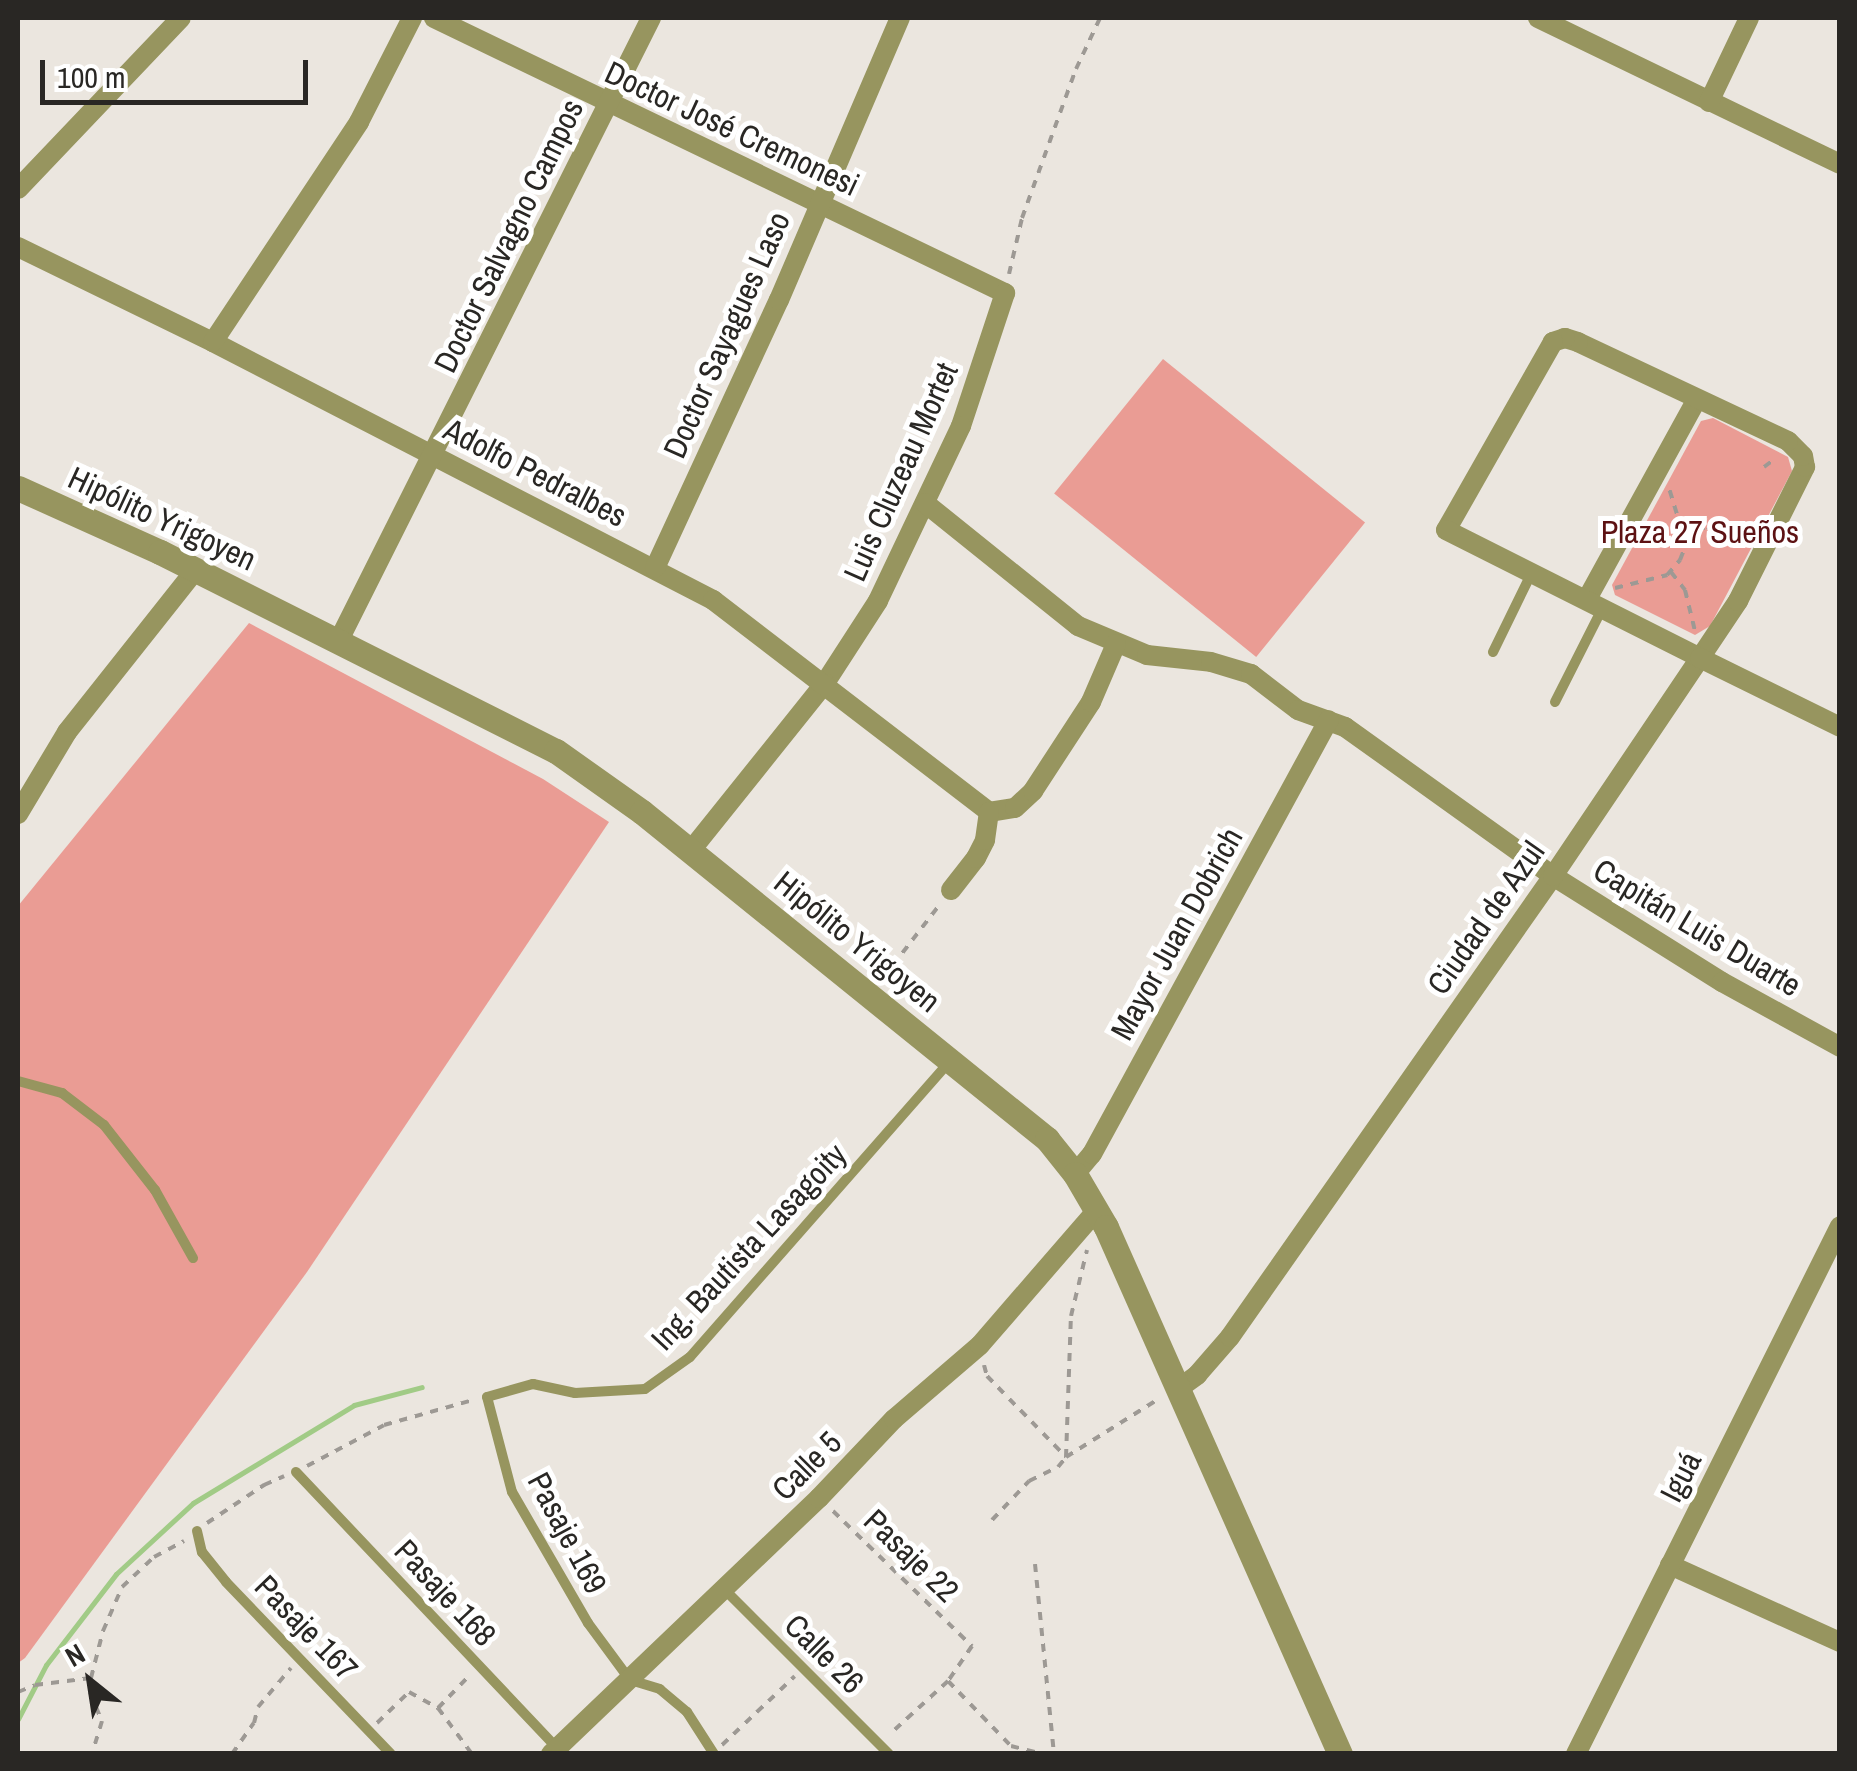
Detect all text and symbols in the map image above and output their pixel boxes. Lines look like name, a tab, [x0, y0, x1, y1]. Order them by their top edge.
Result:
scale bar	[45, 40, 312, 102]
street label: Doctor José Cremonesi	[599, 53, 865, 205]
text: 100 m	[57, 57, 125, 97]
street label: Doctor Salvagno Campos	[426, 93, 592, 379]
street label: Doctor Sayagues Laso	[655, 206, 799, 464]
street label: Luis Cluzeau Mortet	[836, 357, 966, 587]
street label: Adolfo Pedralbes	[437, 411, 633, 535]
street label: Hipólito Yrigoyen	[62, 459, 262, 579]
park label: Plaza 27 Sueños	[1601, 513, 1799, 551]
street label: Mayor Juan Dobrich	[1103, 821, 1251, 1047]
street label: Ciudad de Azul	[1419, 833, 1553, 1003]
street label: Capitán Luis Duarte	[1586, 851, 1808, 1005]
street label: Hipólito Yrigoyen	[766, 863, 948, 1021]
street label: Ing. Bautista Lasagoity	[643, 1136, 855, 1358]
street label: Calle 5	[765, 1424, 849, 1508]
street label: Iguá	[1652, 1446, 1710, 1508]
street label: Pasaje 169	[519, 1466, 615, 1600]
street label: Pasaje 22	[856, 1502, 966, 1610]
street label: Pasaje 168	[386, 1532, 504, 1654]
street label: Pasaje 167	[247, 1567, 365, 1689]
street label: Calle 26	[776, 1606, 872, 1702]
north arrow	[40, 1631, 140, 1731]
text: N	[58, 1634, 92, 1676]

